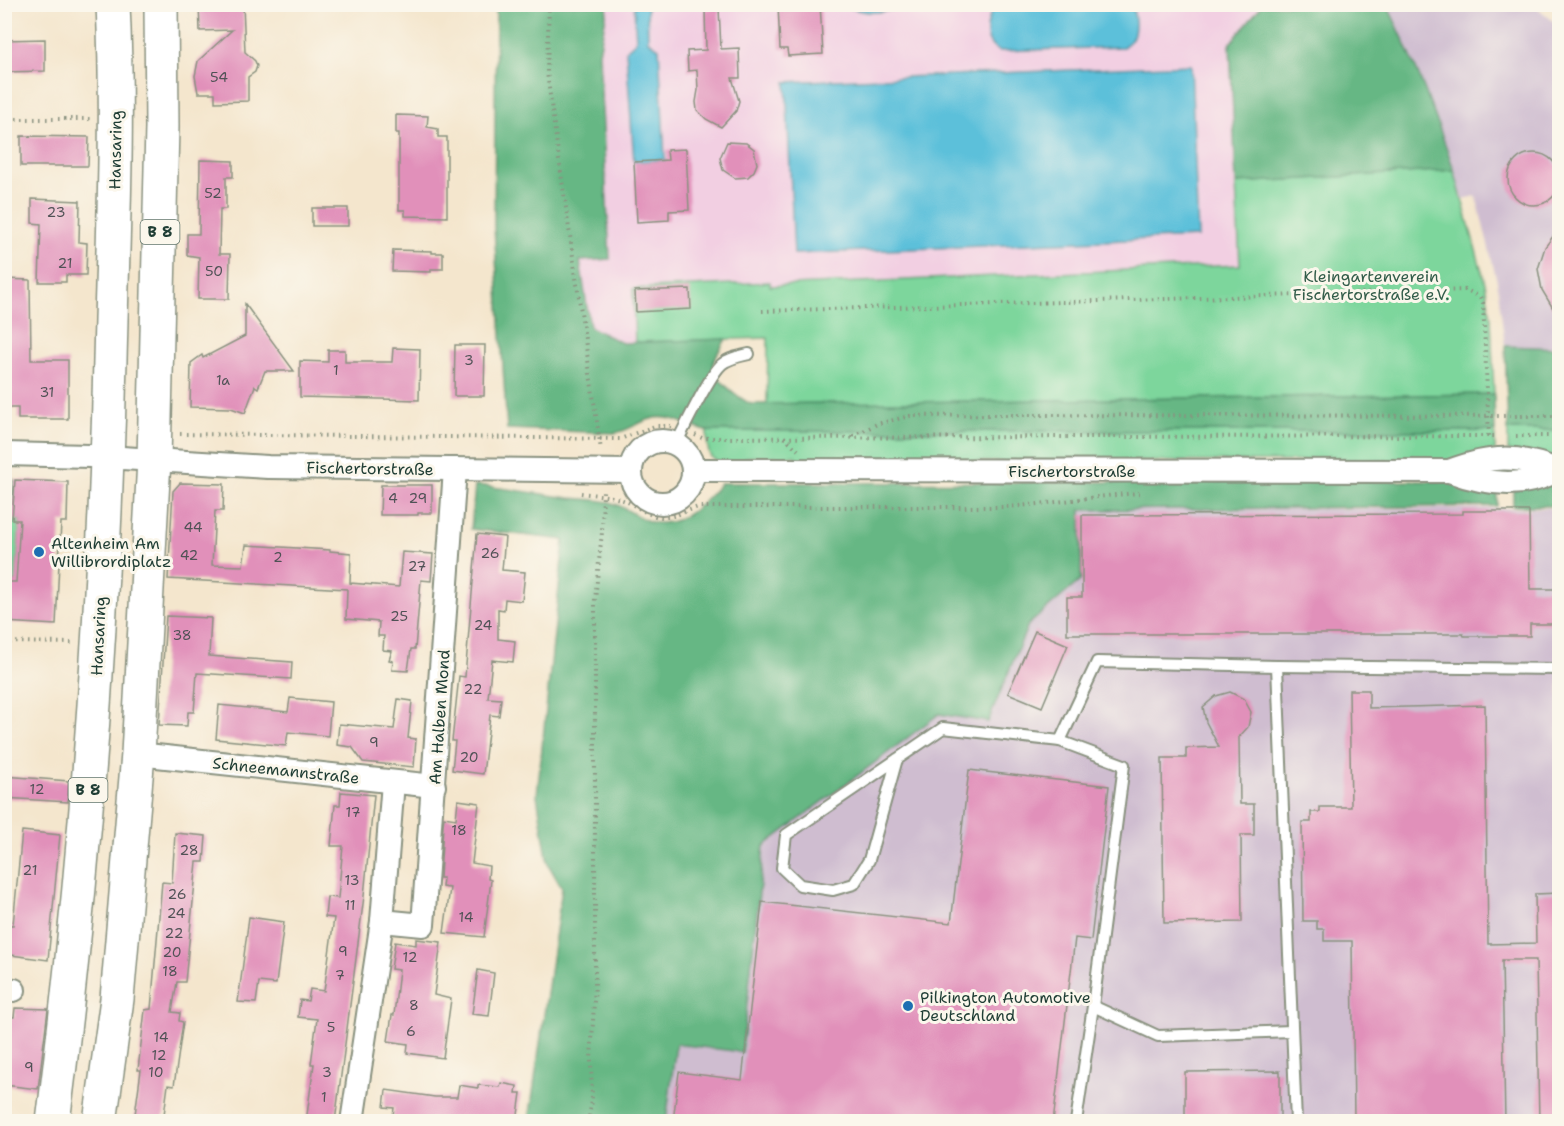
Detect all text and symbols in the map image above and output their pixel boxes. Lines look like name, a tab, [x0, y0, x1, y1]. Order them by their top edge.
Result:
house number: 54	[210, 68, 228, 86]
street label: Hansaring	[104, 110, 127, 190]
house number: 52	[204, 184, 222, 202]
house number: 23	[47, 203, 65, 221]
road number: B 8	[140, 220, 180, 244]
house number: 21	[58, 254, 72, 272]
house number: 50	[205, 262, 223, 280]
park label: Kleingartenverein Fischertorstraße e.V.	[1293, 266, 1449, 305]
house number: 3	[464, 351, 474, 369]
house number: 1	[333, 361, 339, 379]
house number: 1a	[216, 371, 230, 389]
house number: 31	[40, 383, 54, 401]
street label: Fischertorstraße	[306, 457, 434, 480]
street label: Fischertorstraße	[1008, 461, 1136, 482]
house number: 4	[388, 489, 398, 507]
house number: 29	[409, 489, 427, 507]
house number: 44	[183, 518, 203, 536]
place label: Altenheim Am Willibrordiplatz	[51, 533, 172, 572]
house number: 26	[481, 544, 500, 562]
marker: Altenheim Am Willibrordiplatz	[32, 545, 46, 559]
house number: 42	[180, 546, 198, 564]
house number: 2	[273, 548, 283, 566]
house number: 27	[408, 557, 426, 575]
street label: Hansaring	[86, 596, 111, 676]
house number: 25	[390, 607, 408, 625]
house number: 24	[474, 616, 493, 634]
house number: 38	[172, 626, 192, 644]
street label: Am Halben Mond	[424, 649, 455, 785]
house number: 22	[464, 680, 482, 698]
house number: 9	[369, 733, 379, 751]
house number: 20	[459, 748, 479, 766]
street label: Schneemannstraße	[212, 752, 360, 789]
road number: B 8	[68, 778, 107, 802]
house number: 12	[30, 780, 44, 798]
house number: 17	[346, 803, 360, 821]
house number: 18	[451, 821, 467, 839]
house number: 28	[179, 841, 199, 859]
house number: 21	[23, 861, 37, 879]
house number: 13	[345, 871, 359, 889]
house number: 26	[168, 885, 187, 903]
house number: 11	[344, 896, 356, 914]
house number: 24	[167, 904, 186, 922]
house number: 14	[458, 908, 474, 926]
house number: 22	[165, 924, 183, 942]
house number: 9	[338, 942, 348, 960]
house number: 20	[162, 943, 182, 961]
house number: 12	[403, 948, 417, 966]
house number: 18	[162, 962, 178, 980]
house number: 7	[335, 966, 345, 984]
place label: Pilkington Automotive Deutschland	[920, 987, 1091, 1026]
house number: 8	[409, 996, 419, 1014]
marker: Pilkington Automotive Deutschland	[901, 999, 915, 1013]
house number: 5	[327, 1018, 335, 1036]
house number: 6	[406, 1022, 416, 1040]
house number: 14	[153, 1028, 169, 1046]
house number: 12	[152, 1046, 166, 1064]
house number: 9	[24, 1058, 34, 1076]
house number: 10	[148, 1063, 164, 1081]
house number: 3	[322, 1063, 332, 1081]
house number: 1	[321, 1088, 327, 1106]

